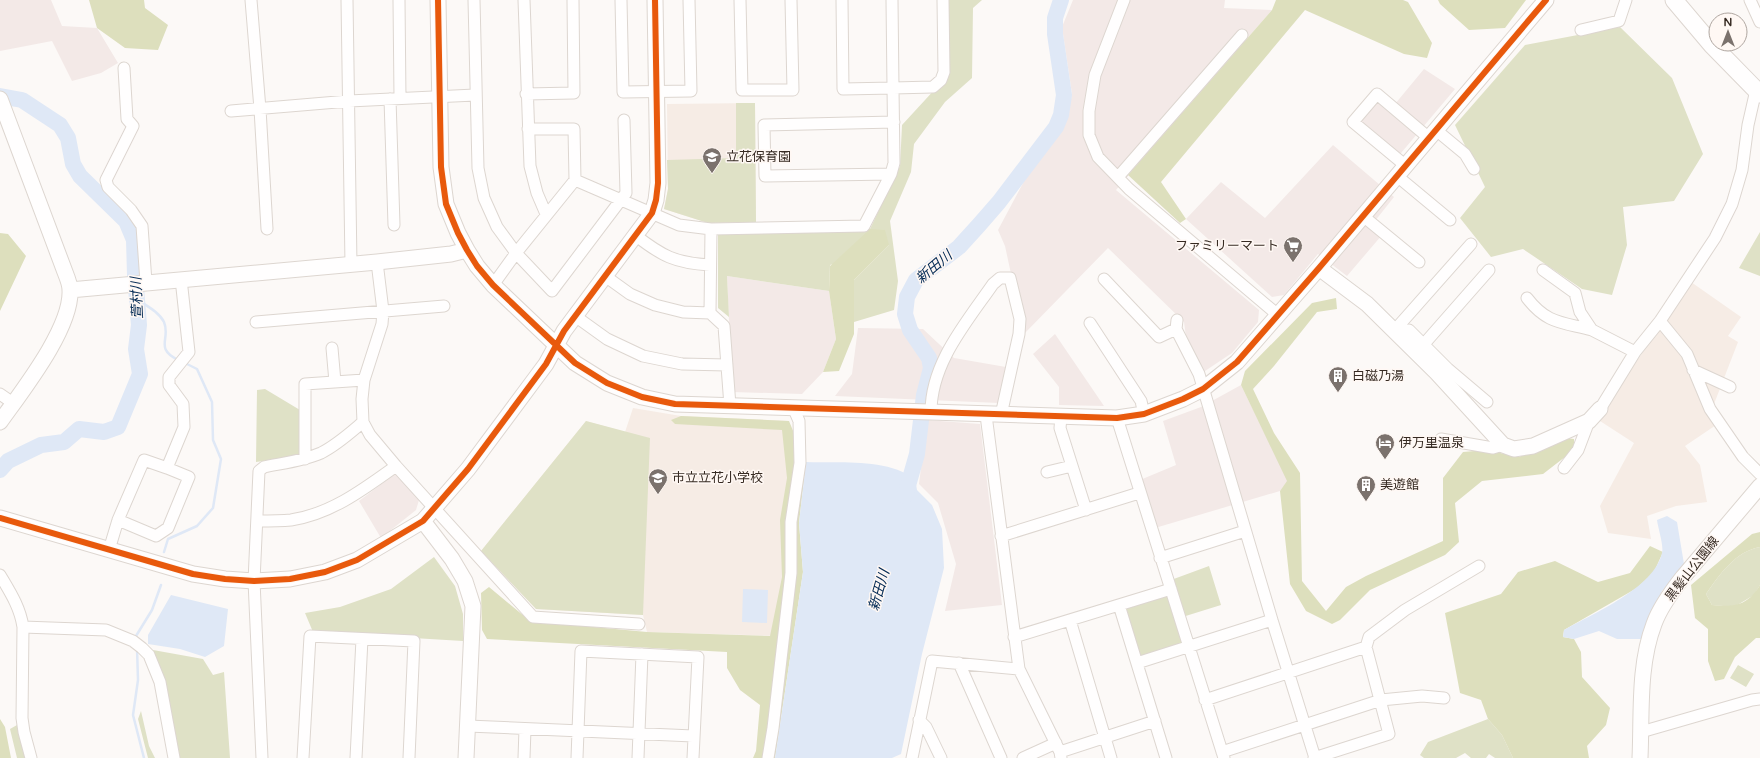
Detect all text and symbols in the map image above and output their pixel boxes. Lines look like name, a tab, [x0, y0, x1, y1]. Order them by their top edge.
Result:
north arrow	[1708, 12, 1748, 52]
text: N	[1724, 16, 1732, 29]
school or university icon: 立花保育園	[701, 146, 723, 174]
place label: 立花保育園	[726, 149, 791, 165]
supermarket icon: ファミリーマート	[1282, 235, 1304, 263]
place label: ファミリーマート	[1175, 238, 1279, 254]
water label: 新田川	[912, 246, 957, 287]
water label: 萱村川	[127, 275, 147, 319]
building icon: 白磁乃湯	[1327, 365, 1349, 393]
place label: 白磁乃湯	[1352, 368, 1404, 384]
hotel icon: 伊万里温泉	[1374, 432, 1396, 460]
place label: 伊万里温泉	[1399, 435, 1464, 451]
school or university icon: 市立立花小学校	[647, 467, 669, 495]
place label: 市立立花小学校	[672, 470, 763, 486]
building icon: 美遊館	[1355, 474, 1377, 502]
place label: 美遊館	[1380, 477, 1419, 493]
street label: 黒髪山公園線	[1662, 533, 1722, 605]
water label: 新田川	[865, 566, 894, 613]

